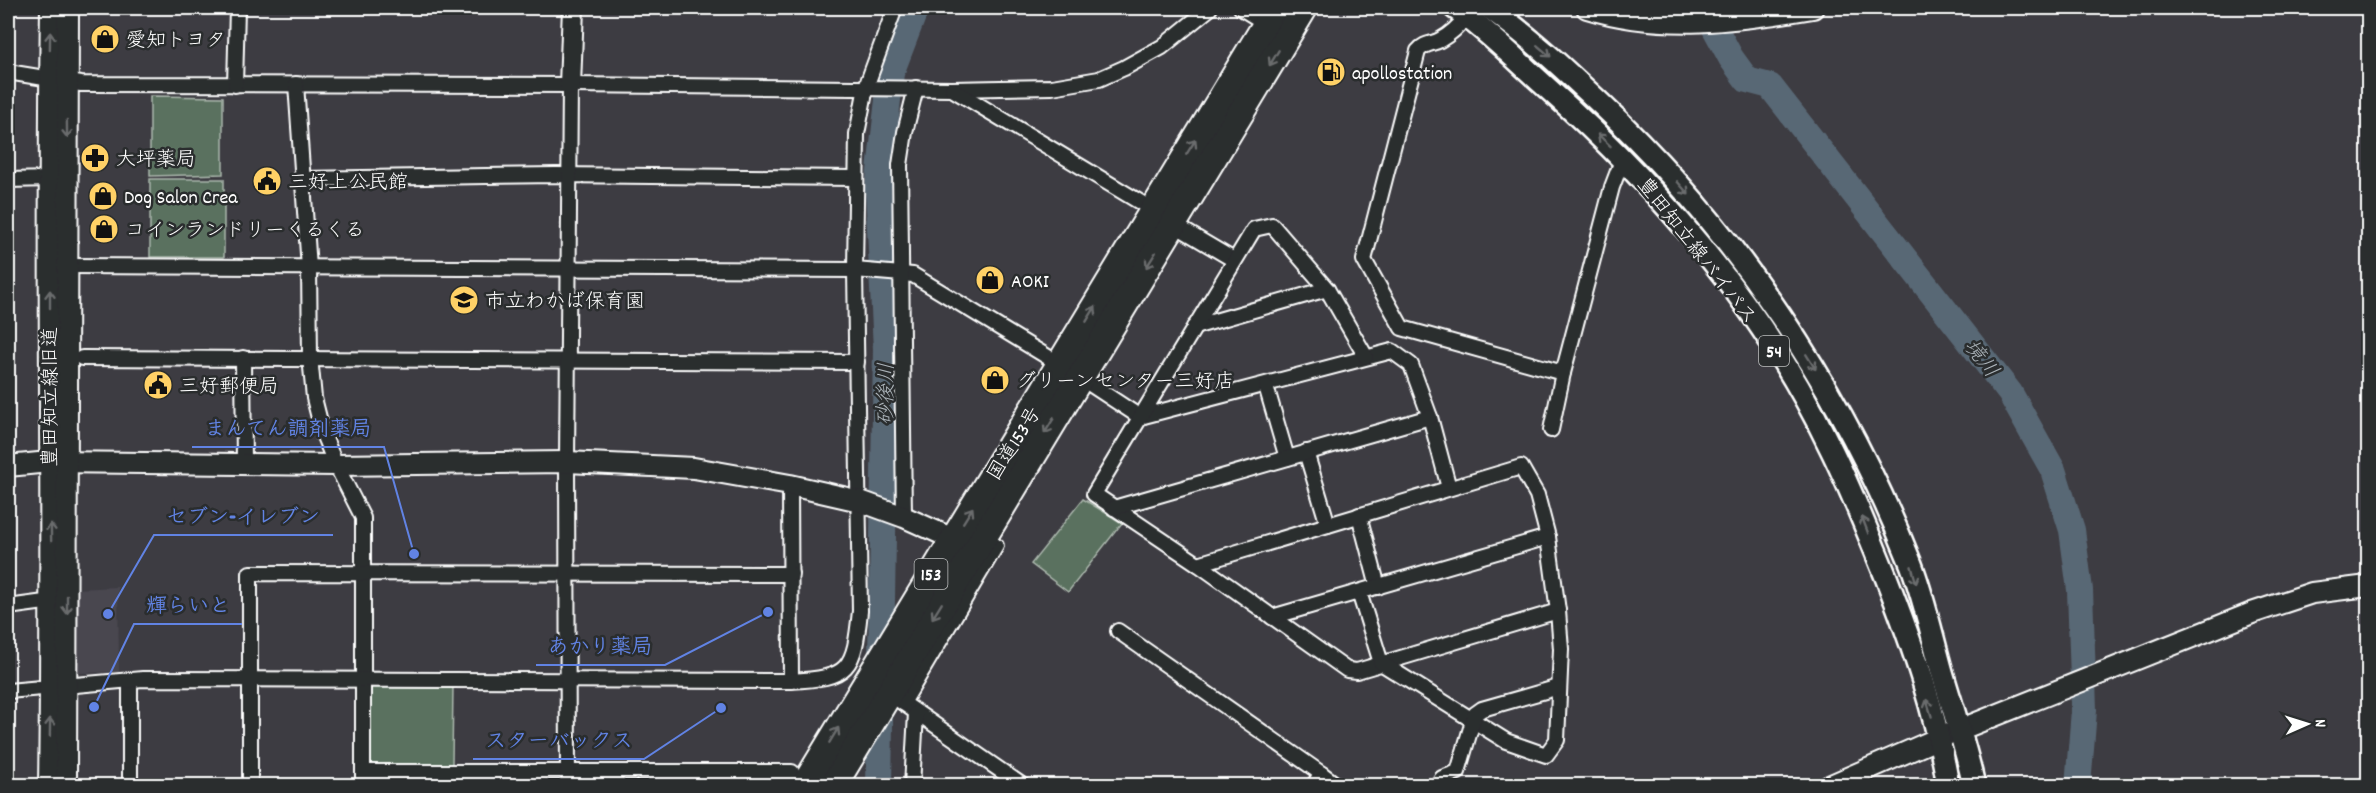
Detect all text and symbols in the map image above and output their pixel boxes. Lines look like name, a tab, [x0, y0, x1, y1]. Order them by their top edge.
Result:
shop icon: 愛知トヨタ	[89, 23, 121, 55]
place label: 愛知トヨタ	[126, 28, 226, 56]
one-way arrow	[44, 31, 56, 51]
one-way arrow	[1536, 44, 1551, 58]
one-way arrow	[1268, 49, 1280, 66]
fuel station icon: apollostation	[1315, 56, 1347, 88]
place label: apollostation	[1352, 61, 1452, 89]
one-way arrow	[62, 118, 73, 138]
one-way arrow	[1596, 133, 1611, 148]
one-way arrow	[1186, 139, 1198, 156]
pharmacy icon: 大坪薬局	[79, 142, 111, 174]
place label: 大坪薬局	[116, 147, 196, 175]
public building icon: 三好上公民館	[251, 165, 283, 197]
place label: 三好上公民館	[288, 170, 408, 198]
street label: 豊田知立線バイパス	[1629, 172, 1762, 331]
shop icon: Dog Salon Crea	[87, 180, 119, 212]
one-way arrow	[1676, 180, 1690, 195]
place label: Dog Salon Crea	[124, 185, 238, 213]
shop icon: コインランドリーくるくる	[88, 213, 120, 245]
place label: コインランドリーくるくる	[125, 218, 365, 246]
one-way arrow	[1145, 251, 1157, 268]
shop icon: AOKI	[974, 264, 1006, 296]
place label: AOKI	[1011, 269, 1049, 297]
school or university icon: 市立わかば保育園	[448, 284, 480, 316]
one-way arrow	[44, 289, 56, 309]
place label: 市立わかば保育園	[485, 289, 645, 317]
one-way arrow	[1085, 306, 1097, 323]
street label: 豊田知立線旧道	[38, 327, 66, 467]
water label: 境川	[1955, 334, 2004, 386]
road number: 54	[1759, 336, 1789, 366]
one-way arrow	[1805, 353, 1817, 370]
water label: 砂後川	[872, 362, 904, 426]
shop icon: グリーンセンター三好店	[979, 364, 1011, 396]
public building icon: 三好郵便局	[142, 369, 174, 401]
place label: グリーンセンター三好店	[1016, 369, 1234, 397]
place label: 三好郵便局	[179, 374, 279, 402]
street label: 国道153号	[982, 402, 1049, 487]
callout: まんてん調剤薬局	[192, 408, 384, 447]
text: まんてん調剤薬局	[205, 416, 371, 446]
one-way arrow	[1043, 417, 1055, 434]
callout: セブン-イレブン	[154, 496, 333, 535]
text: セブン-イレブン	[166, 504, 320, 534]
one-way arrow	[962, 507, 974, 524]
one-way arrow	[1859, 516, 1870, 534]
one-way arrow	[45, 523, 56, 543]
road number: 153	[914, 559, 948, 589]
one-way arrow	[1909, 565, 1920, 584]
callout: 輝らいと	[134, 585, 242, 624]
text: 輝らいと	[146, 593, 230, 623]
one-way arrow	[61, 594, 73, 614]
one-way arrow	[931, 602, 943, 619]
callout: あかり薬局	[536, 626, 665, 665]
text: あかり薬局	[548, 634, 653, 664]
north arrow	[2277, 694, 2337, 754]
one-way arrow	[1923, 699, 1934, 718]
one-way arrow	[44, 718, 56, 738]
text: N	[2308, 719, 2331, 728]
callout: スターバックス	[473, 720, 644, 759]
one-way arrow	[828, 727, 840, 744]
text: スターバックス	[485, 728, 633, 758]

